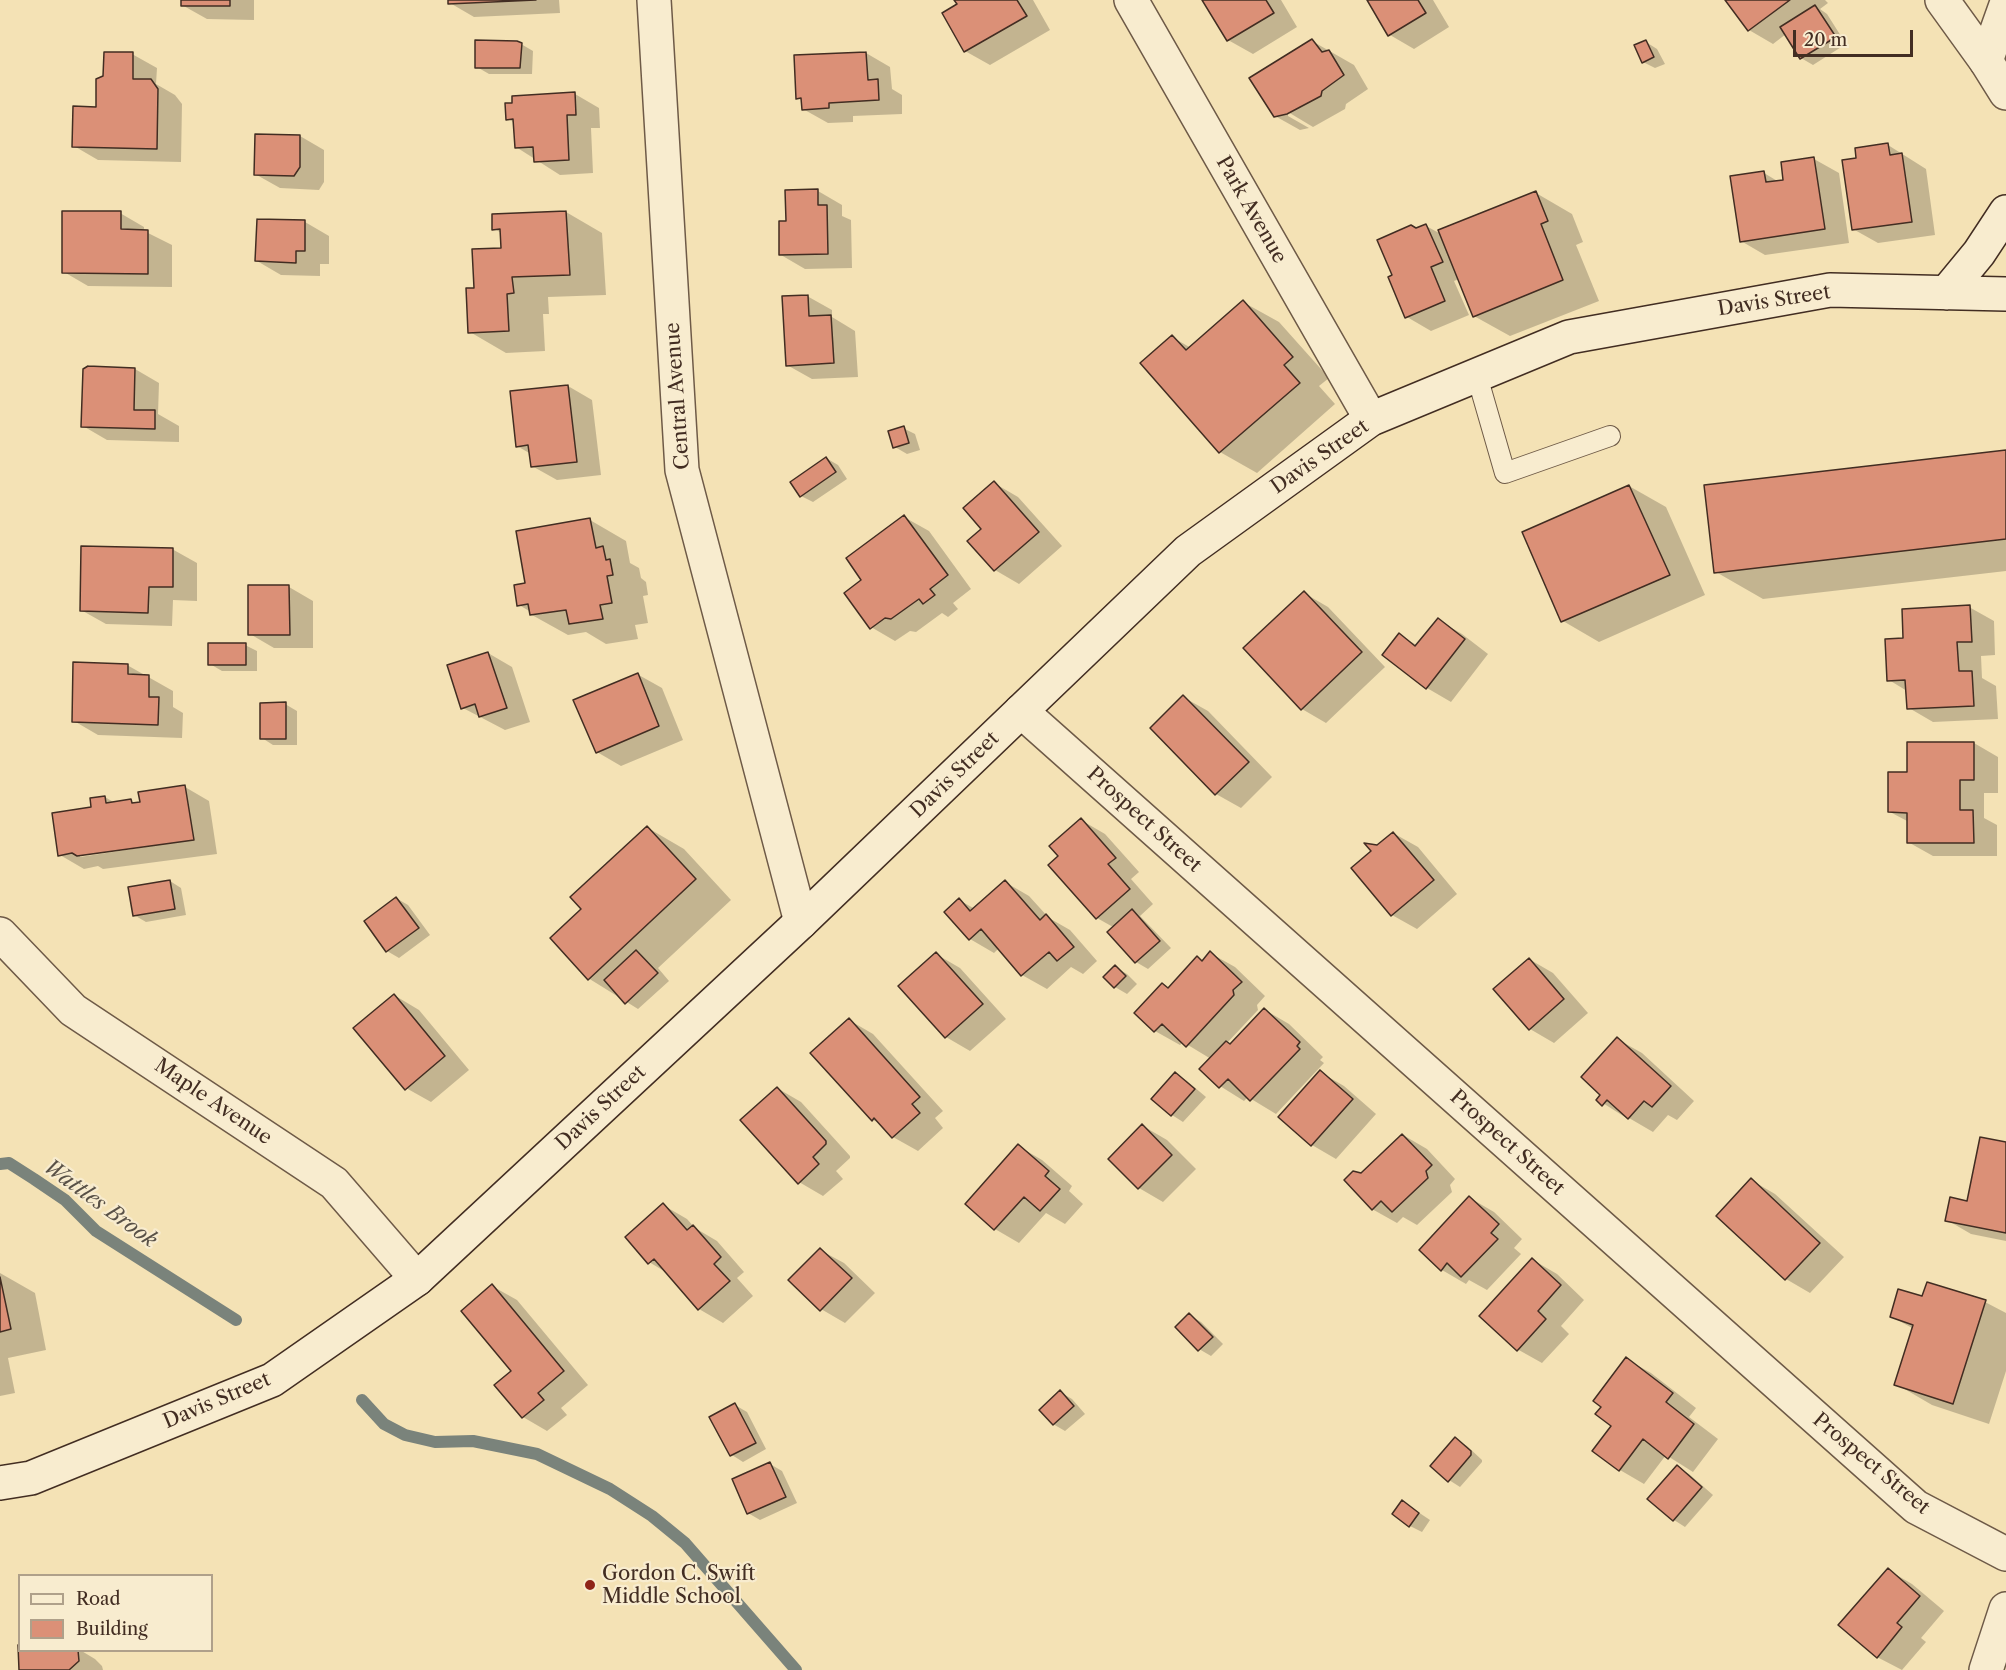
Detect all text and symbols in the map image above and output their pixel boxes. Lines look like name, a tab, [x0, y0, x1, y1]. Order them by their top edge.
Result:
scale bar	[1796, 18, 1916, 56]
text: 20 m	[1804, 29, 1847, 51]
street label: Park Avenue	[1211, 152, 1291, 268]
street label: Davis Street	[1716, 280, 1832, 322]
street label: Central Avenue	[661, 322, 695, 470]
street label: Davis Street	[1266, 415, 1374, 499]
street label: Davis Street	[906, 727, 1004, 823]
street label: Prospect Street	[1082, 762, 1206, 878]
street label: Maple Avenue	[150, 1054, 276, 1150]
street label: Davis Street	[551, 1060, 651, 1156]
street label: Prospect Street	[1445, 1085, 1569, 1201]
water label: Wattles Brook	[38, 1154, 162, 1254]
street label: Davis Street	[160, 1368, 274, 1434]
street label: Prospect Street	[1808, 1408, 1934, 1520]
place label: Gordon C. Swift Middle School	[602, 1562, 755, 1609]
legend	[18, 1574, 213, 1652]
marker: Gordon C. Swift Middle School	[583, 1578, 597, 1592]
text: Road	[76, 1588, 121, 1610]
text: Building	[76, 1618, 148, 1640]

